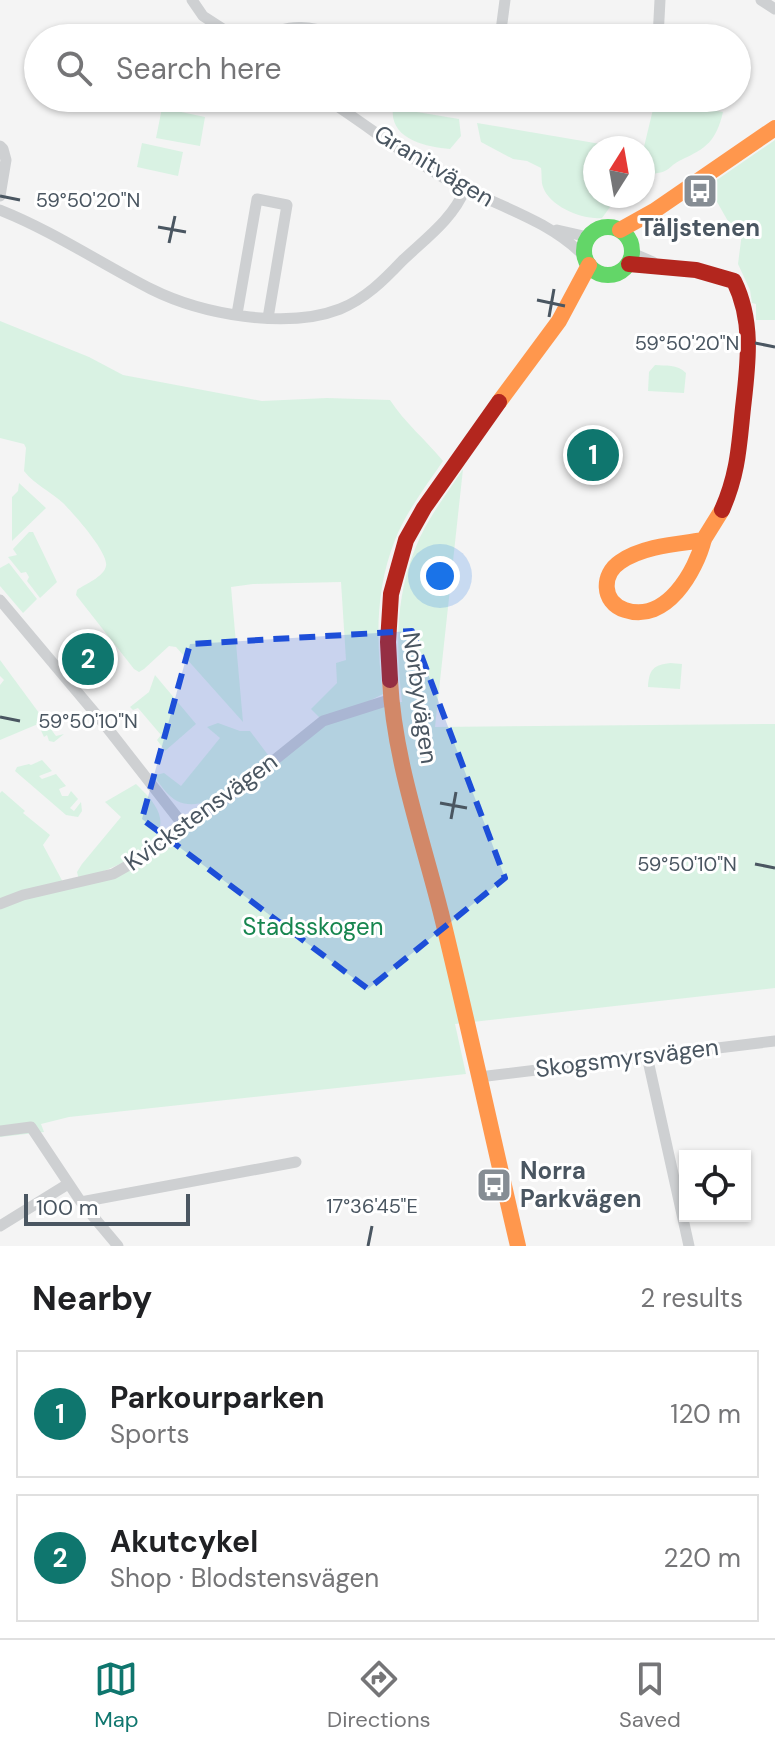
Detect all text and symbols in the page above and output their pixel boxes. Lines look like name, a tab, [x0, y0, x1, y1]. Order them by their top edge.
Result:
search box	[24, 24, 751, 112]
icon: search	[52, 46, 96, 90]
text: Search here	[116, 49, 282, 88]
street label: Granitvägen	[369, 118, 500, 213]
north arrow	[583, 136, 655, 208]
bus stop icon: Täljstenen	[681, 172, 719, 210]
text: 59°50'20"N	[36, 187, 140, 213]
place label: Täljstenen	[640, 212, 760, 243]
text: 59°50'20"N	[635, 330, 739, 356]
pin: 1	[567, 425, 619, 485]
your location	[420, 556, 460, 596]
pin: 2	[62, 629, 114, 689]
street label: Norbyvägen	[396, 630, 445, 766]
text: 59°50'10"N	[38, 708, 138, 734]
street label: Kvickstensvägen	[118, 746, 283, 878]
text: 59°50'10"N	[637, 851, 737, 877]
park label: Stadsskogen	[243, 911, 383, 942]
street label: Skogsmyrsvägen	[534, 1031, 720, 1084]
map controls	[679, 1150, 751, 1222]
button: locate	[679, 1150, 751, 1222]
place label: Norra Parkvägen	[520, 1155, 642, 1214]
bus stop icon: Norra Parkvägen	[475, 1166, 513, 1204]
scale bar	[24, 1190, 190, 1226]
text: 100 m	[36, 1193, 98, 1222]
text: 17°36'45"E	[326, 1193, 418, 1219]
text: Nearby	[32, 1276, 152, 1321]
text: 2 results	[640, 1281, 743, 1315]
text: Parkourparken	[110, 1378, 325, 1417]
text: 1	[55, 1397, 65, 1431]
text: 120 m	[670, 1397, 741, 1431]
text: Sports	[110, 1417, 190, 1451]
text: Akutcykel	[110, 1522, 258, 1561]
text: 2	[52, 1541, 68, 1575]
text: 220 m	[663, 1541, 741, 1575]
text: Shop · Blodstensvägen	[110, 1561, 379, 1595]
tab: Map	[94, 1657, 139, 1734]
tab: Directions	[327, 1657, 431, 1734]
tab: Saved	[619, 1657, 681, 1734]

